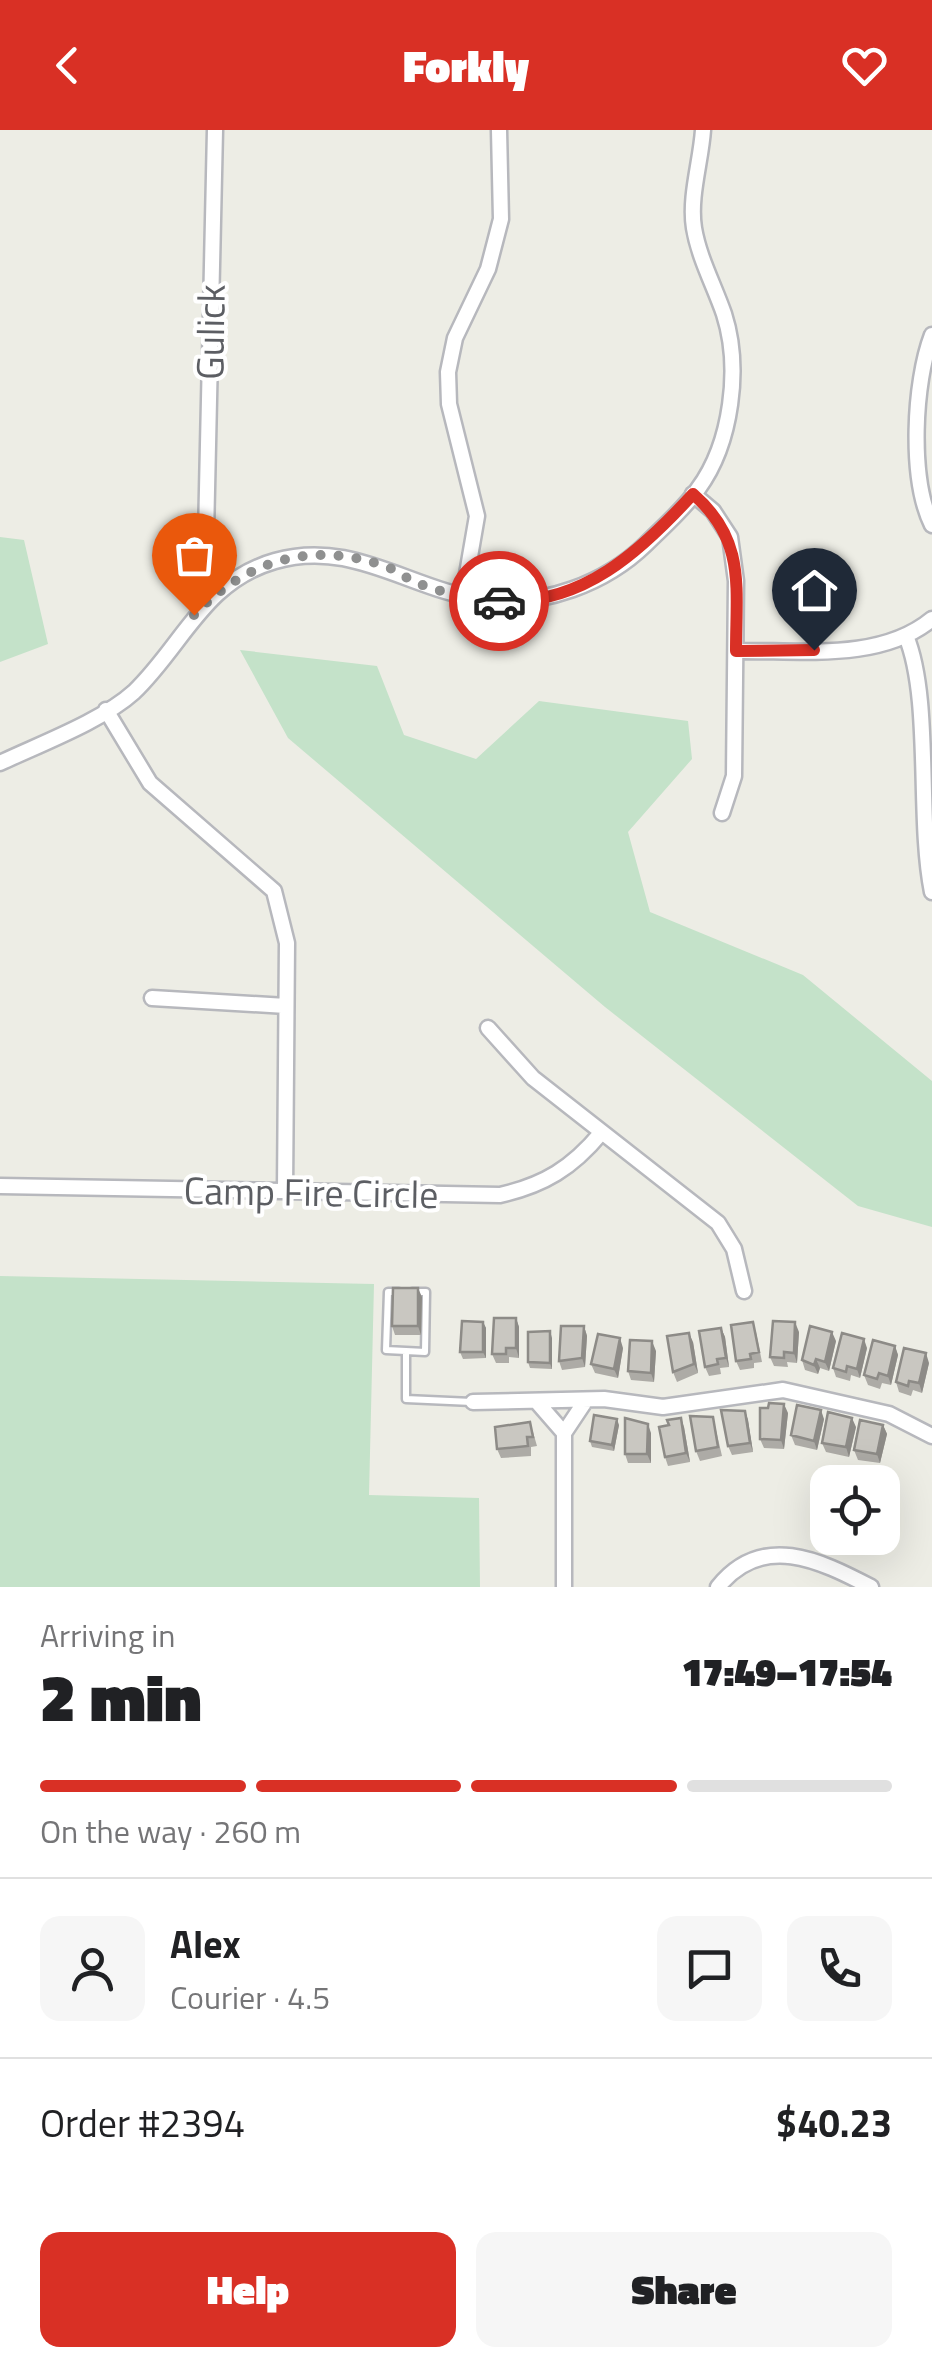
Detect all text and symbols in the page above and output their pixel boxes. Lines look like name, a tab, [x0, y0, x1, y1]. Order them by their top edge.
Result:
text: Forkly	[403, 31, 529, 99]
icon: back	[40, 38, 95, 93]
icon: heart	[837, 38, 892, 93]
street label: Gulick	[180, 284, 240, 380]
pin	[152, 513, 237, 616]
icon: bag	[167, 528, 222, 583]
pin	[772, 548, 857, 651]
courier	[449, 551, 549, 651]
icon: home	[787, 563, 842, 618]
icon: car	[472, 574, 527, 629]
street label: Camp Fire Circle	[183, 1161, 439, 1223]
map controls	[810, 1465, 900, 1555]
button: locate	[810, 1465, 900, 1555]
text: Arriving in	[40, 1611, 176, 1659]
text: 17:49–17:54	[682, 1643, 892, 1701]
text: 2 min	[40, 1647, 201, 1746]
text: On the way · 260 m	[40, 1807, 301, 1855]
text: Alex	[170, 1915, 241, 1973]
button: person	[40, 1916, 145, 2021]
button: chat	[657, 1916, 762, 2021]
button: phone	[787, 1916, 892, 2021]
text: Courier · 4.5	[170, 1973, 330, 2021]
text: Order #2394	[40, 2094, 245, 2152]
text: $40.23	[776, 2094, 892, 2152]
button: Help	[40, 2232, 456, 2347]
button: Share	[476, 2232, 892, 2347]

